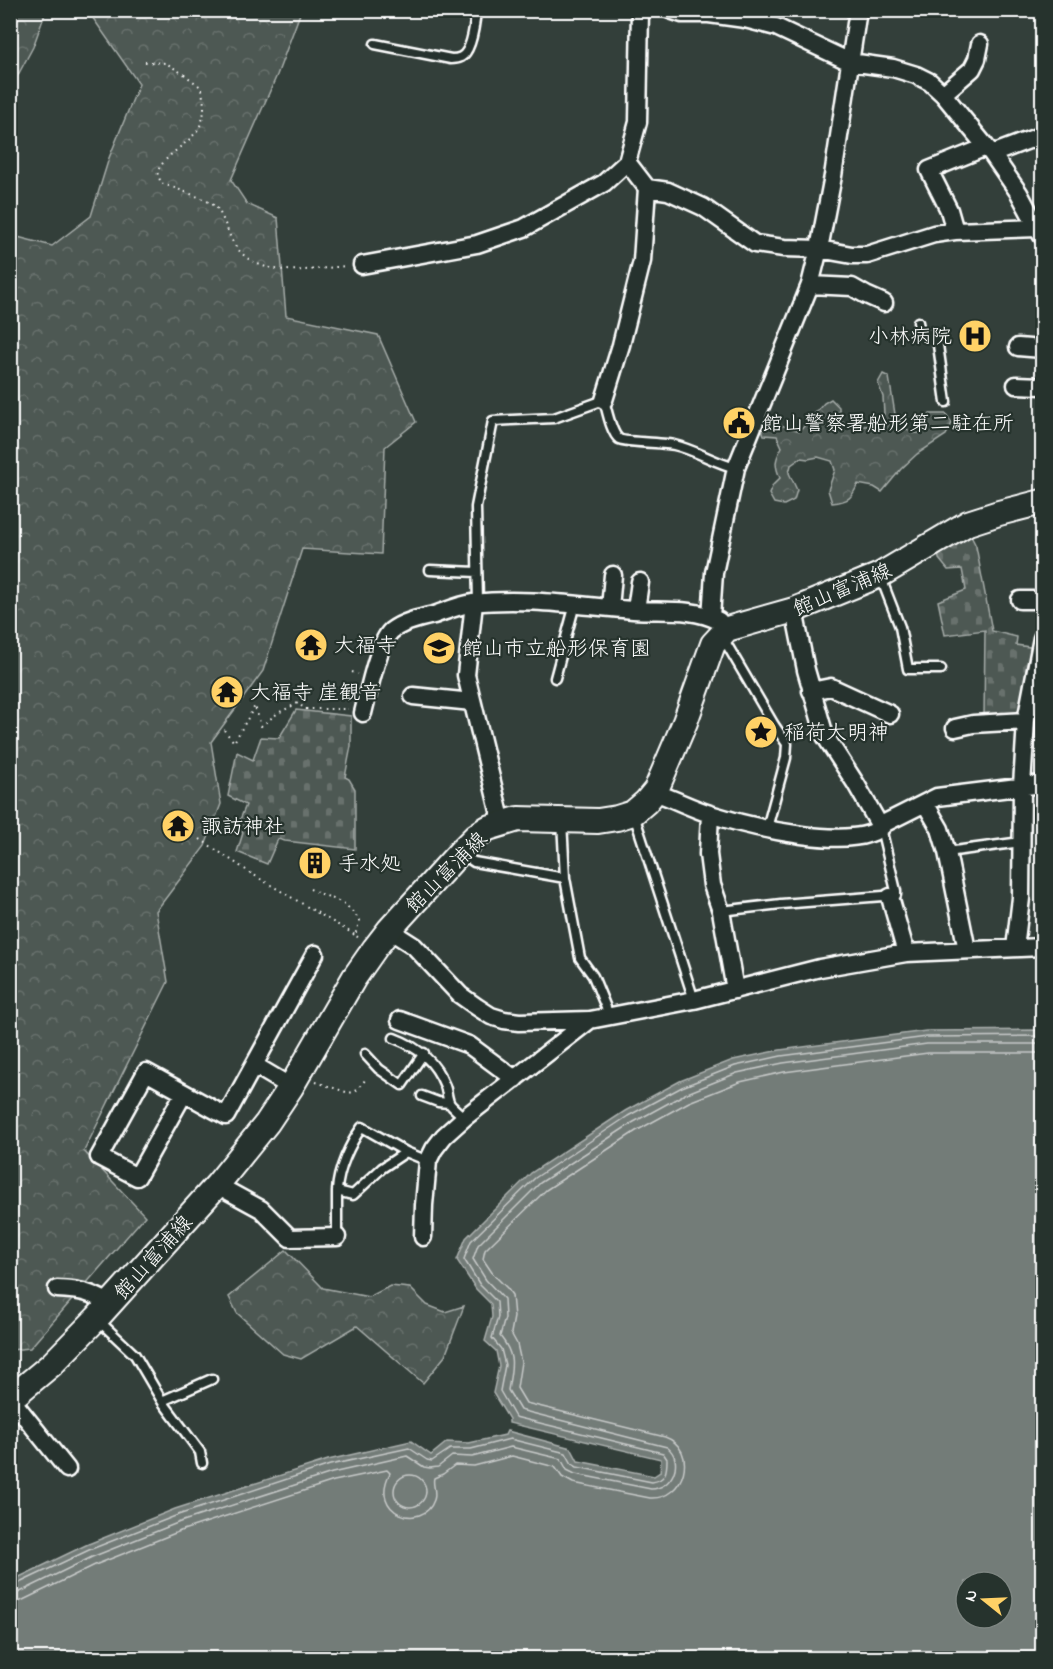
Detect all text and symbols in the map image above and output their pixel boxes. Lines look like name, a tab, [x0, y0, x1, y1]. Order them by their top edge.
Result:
hospital icon: 小林病院	[957, 318, 993, 354]
place label: 小林病院	[868, 323, 952, 353]
public building icon: 館山警察署船形第二駐在所	[721, 405, 757, 441]
place label: 館山警察署船形第二駐在所	[762, 410, 1014, 440]
street label: 館山富浦線	[789, 557, 897, 625]
temple icon: 大福寺	[293, 627, 329, 663]
school or university icon: 館山市立船形保育園	[421, 630, 457, 666]
place label: 大福寺	[334, 632, 397, 662]
place label: 館山市立船形保育園	[462, 635, 651, 665]
temple icon: 大福寺 崖観音	[209, 674, 245, 710]
place label: 大福寺 崖観音	[250, 679, 381, 709]
place icon: 稲荷大明神	[743, 714, 779, 750]
place label: 稲荷大明神	[784, 719, 889, 749]
temple icon: 諏訪神社	[160, 808, 196, 844]
place label: 諏訪神社	[201, 813, 285, 843]
street label: 館山富浦線	[400, 826, 495, 921]
building icon: 手水処	[297, 845, 333, 881]
place label: 手水処	[338, 850, 401, 880]
street label: 館山富浦線	[108, 1209, 201, 1307]
north arrow	[954, 1570, 1014, 1630]
text: N	[959, 1587, 985, 1605]

